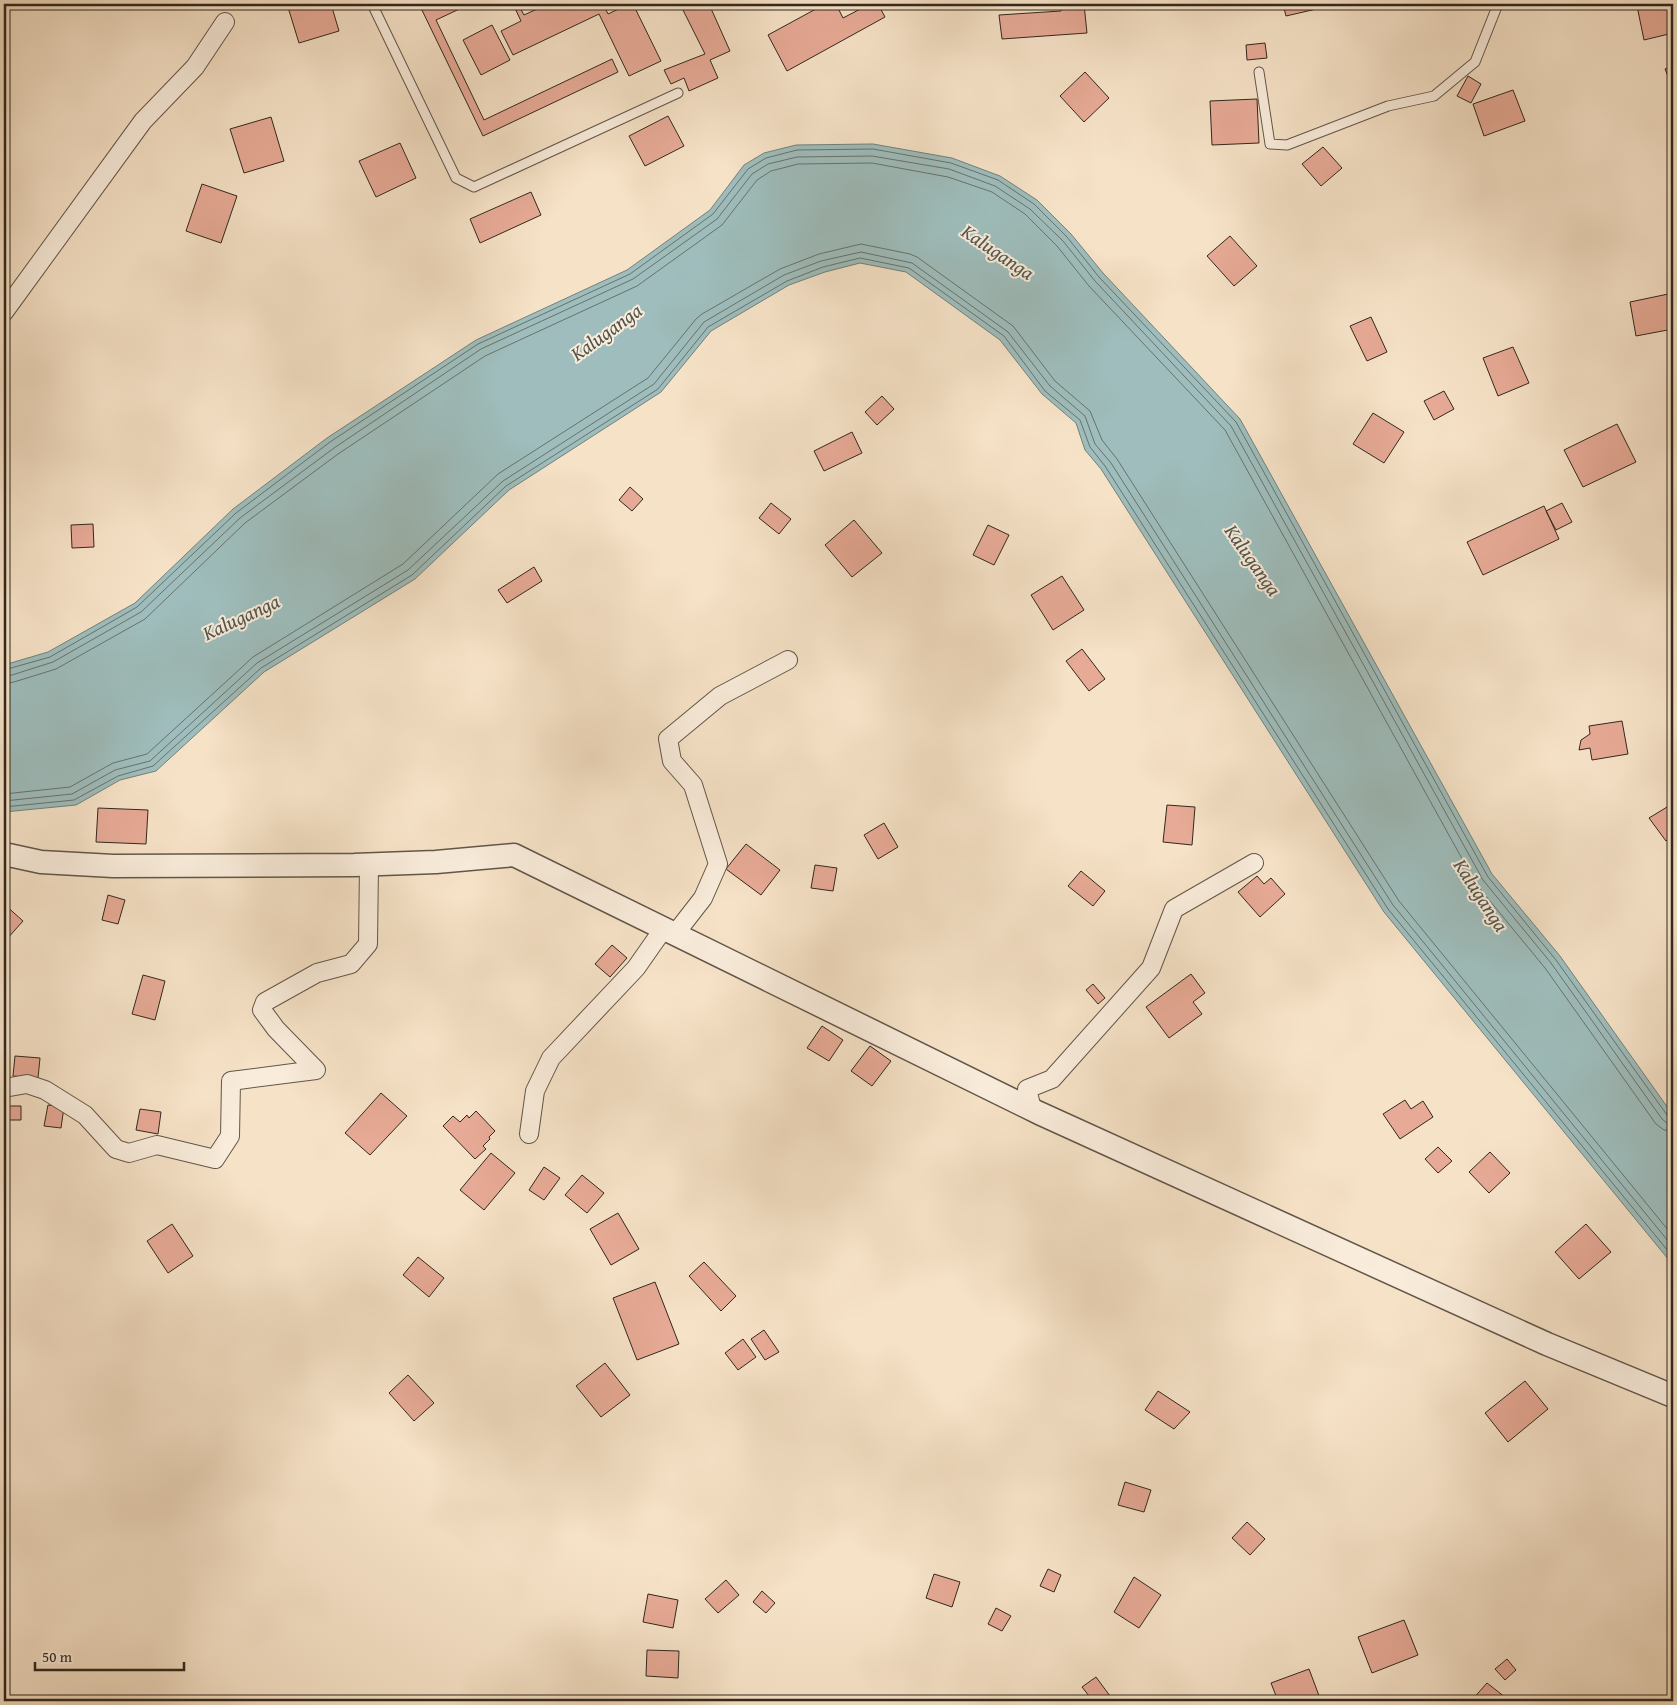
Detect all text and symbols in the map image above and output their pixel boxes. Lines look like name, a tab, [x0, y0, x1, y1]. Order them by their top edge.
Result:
water label: Kaluganga	[955, 216, 1041, 287]
water label: Kaluganga	[563, 295, 648, 368]
water label: Kaluganga	[1217, 517, 1289, 602]
water label: Kaluganga	[197, 586, 285, 647]
water label: Kaluganga	[1446, 852, 1516, 938]
scale bar	[35, 1640, 184, 1672]
text: 50 m	[42, 1646, 73, 1667]

